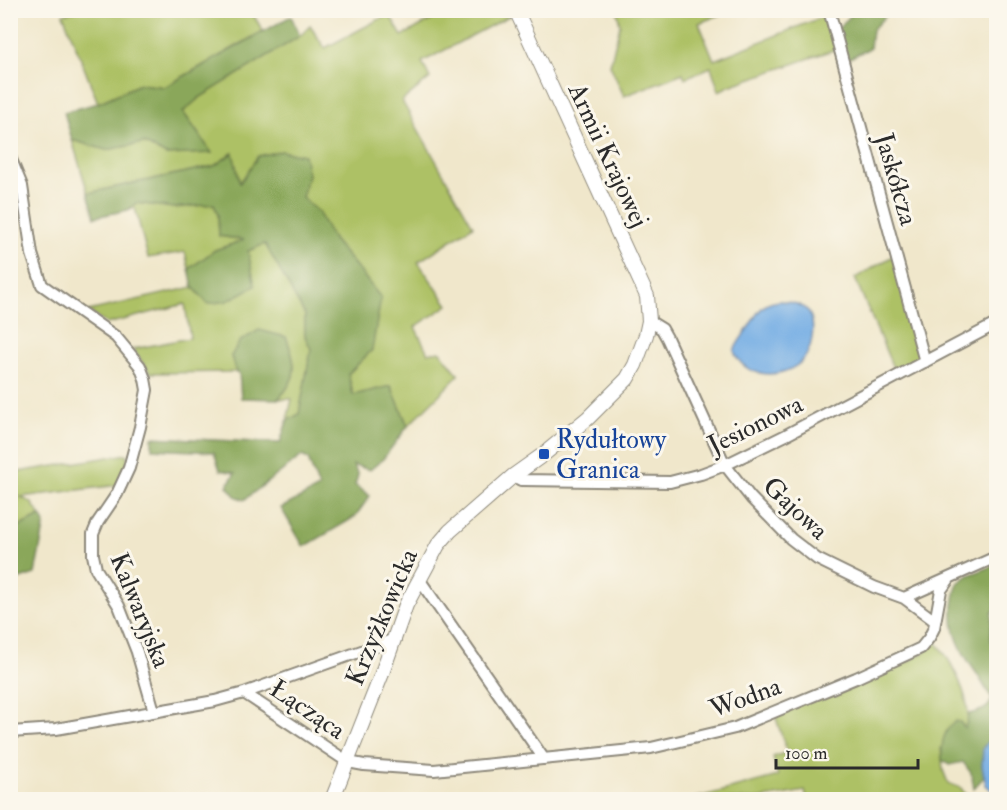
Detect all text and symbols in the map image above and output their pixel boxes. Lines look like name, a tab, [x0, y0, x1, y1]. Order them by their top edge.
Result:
street label: Armii Krajowej	[560, 77, 655, 233]
street label: Jaskółcza	[867, 129, 924, 229]
street label: Jesionowa	[702, 388, 808, 462]
place label: Rydułtowy Granica	[556, 424, 667, 486]
marker: Rydułtowy Granica	[537, 447, 551, 461]
street label: Gajowa	[756, 471, 835, 547]
street label: Krzyżkowicka	[339, 544, 425, 690]
street label: Kalwaryjska	[103, 548, 178, 673]
street label: Wodna	[704, 670, 786, 726]
street label: Łącząca	[263, 673, 352, 747]
scale bar	[776, 732, 918, 770]
text: 100 m	[785, 742, 828, 765]

